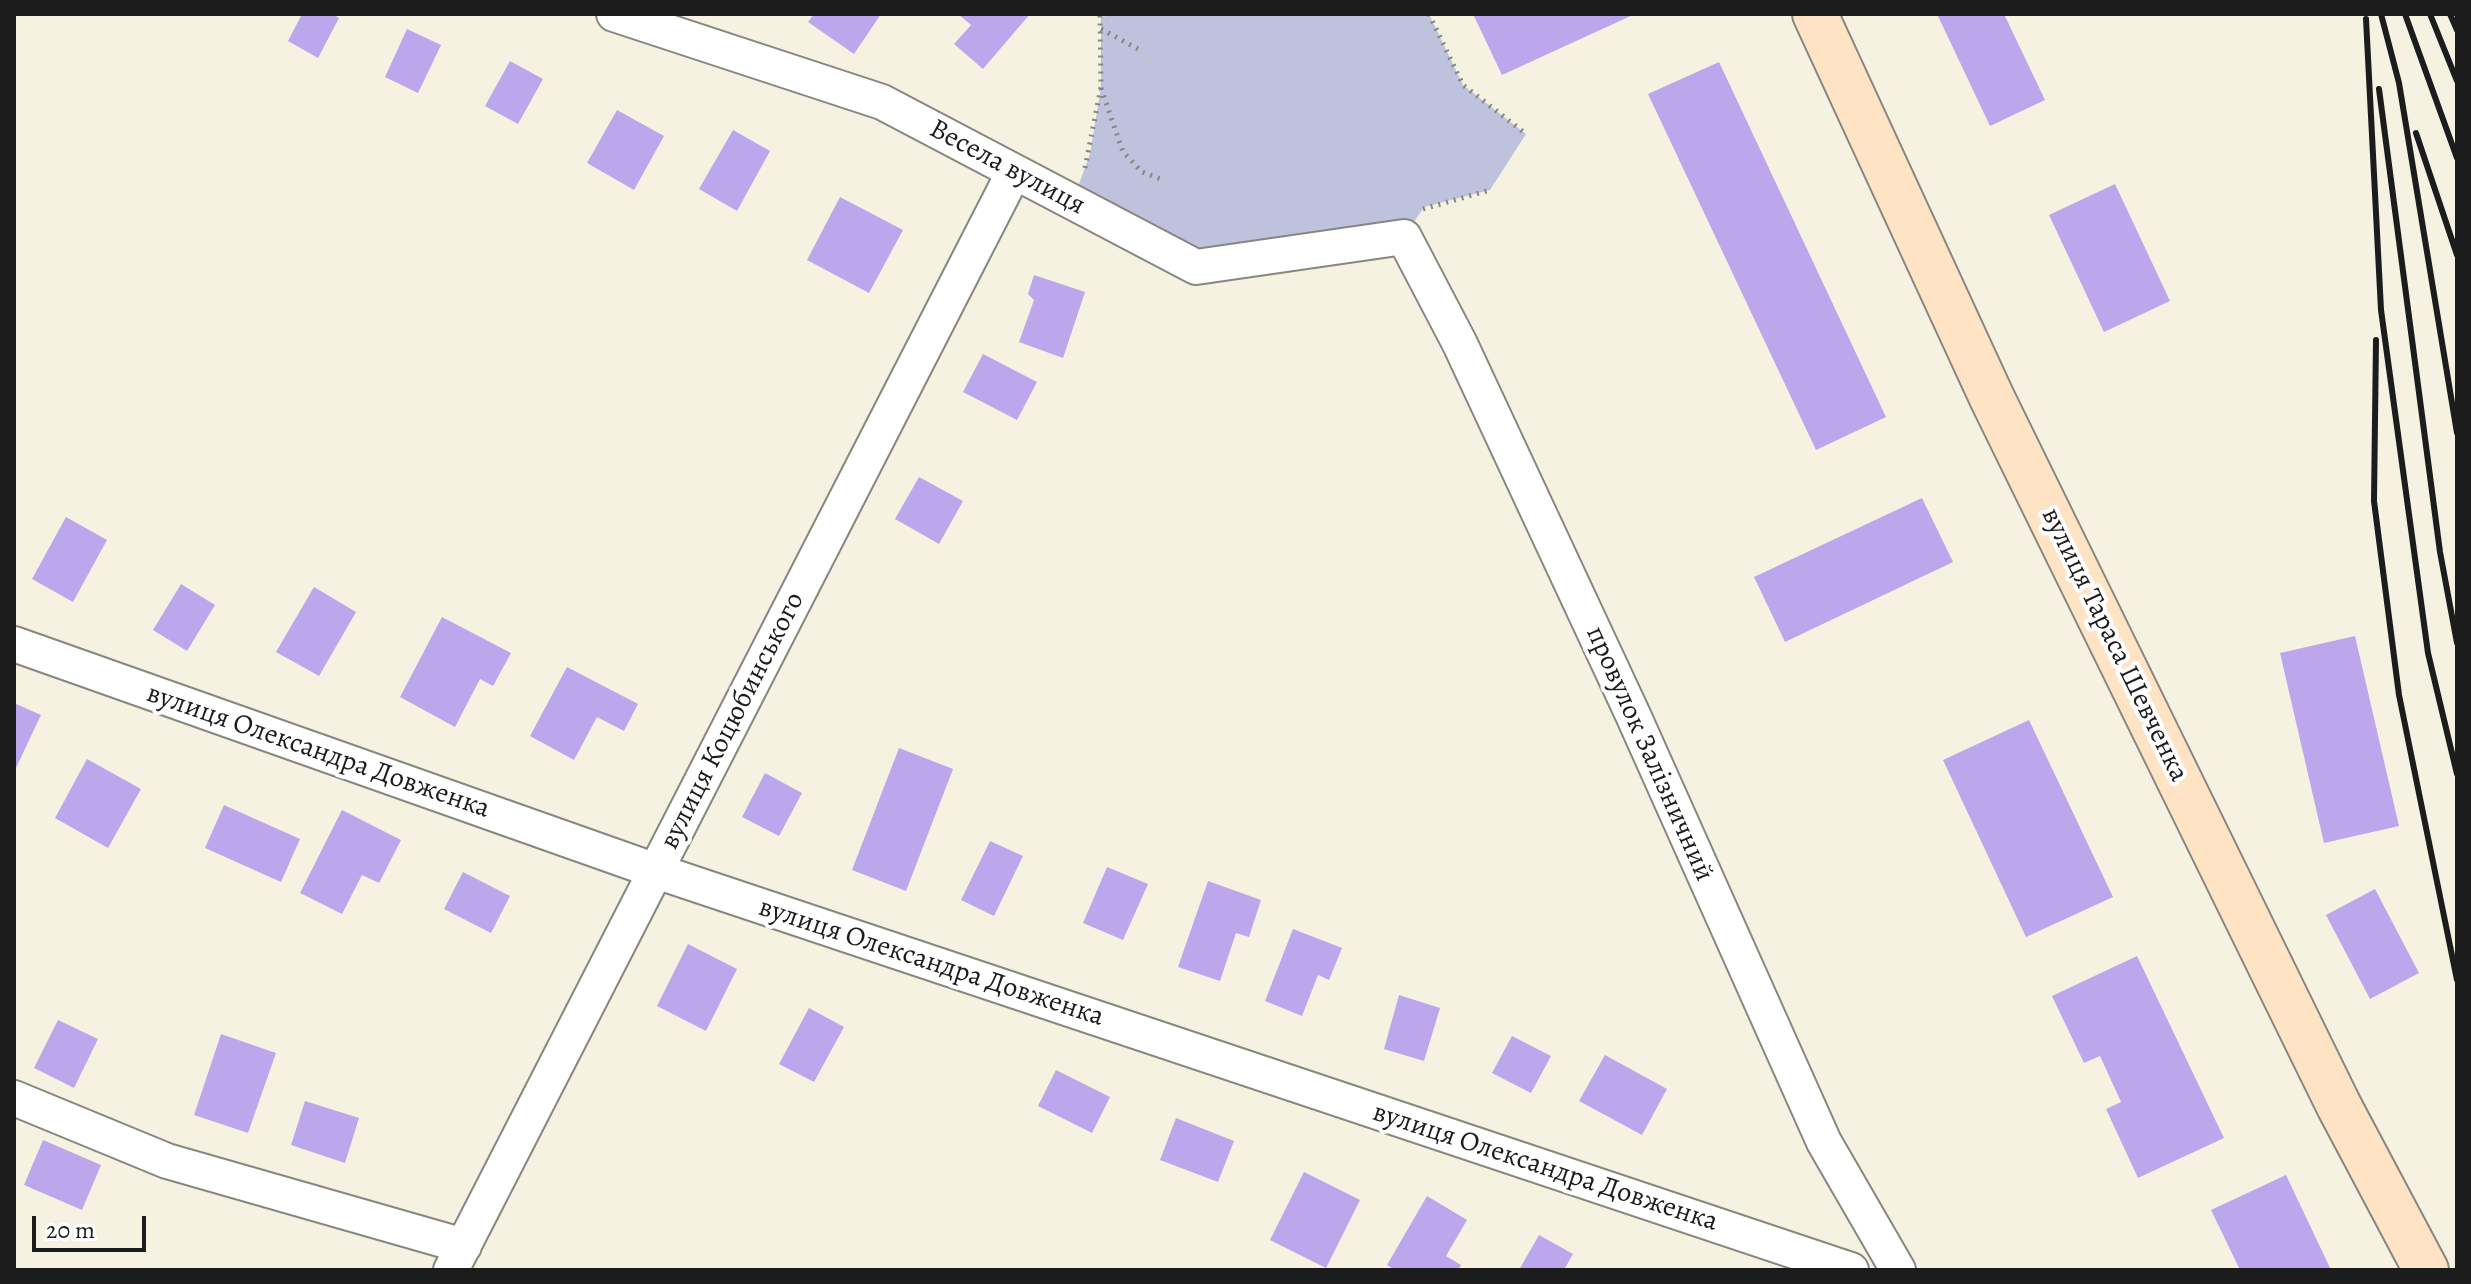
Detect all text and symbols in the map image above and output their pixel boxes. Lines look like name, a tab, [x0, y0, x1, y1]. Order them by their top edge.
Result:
street label: Весела вулиця	[923, 113, 1091, 223]
street label: вулиця Тараса Шевченка	[2033, 503, 2195, 787]
street label: вулиця Коцюбинського	[654, 587, 812, 855]
street label: провулок Залізничний	[1578, 621, 1720, 887]
street label: вулиця Олександра Довженка	[142, 677, 494, 827]
street label: вулиця Олександра Довженка	[754, 891, 1108, 1035]
street label: вулиця Олександра Довженка	[1368, 1096, 1722, 1240]
scale bar	[36, 1200, 150, 1250]
text: 20 m	[46, 1214, 95, 1246]

